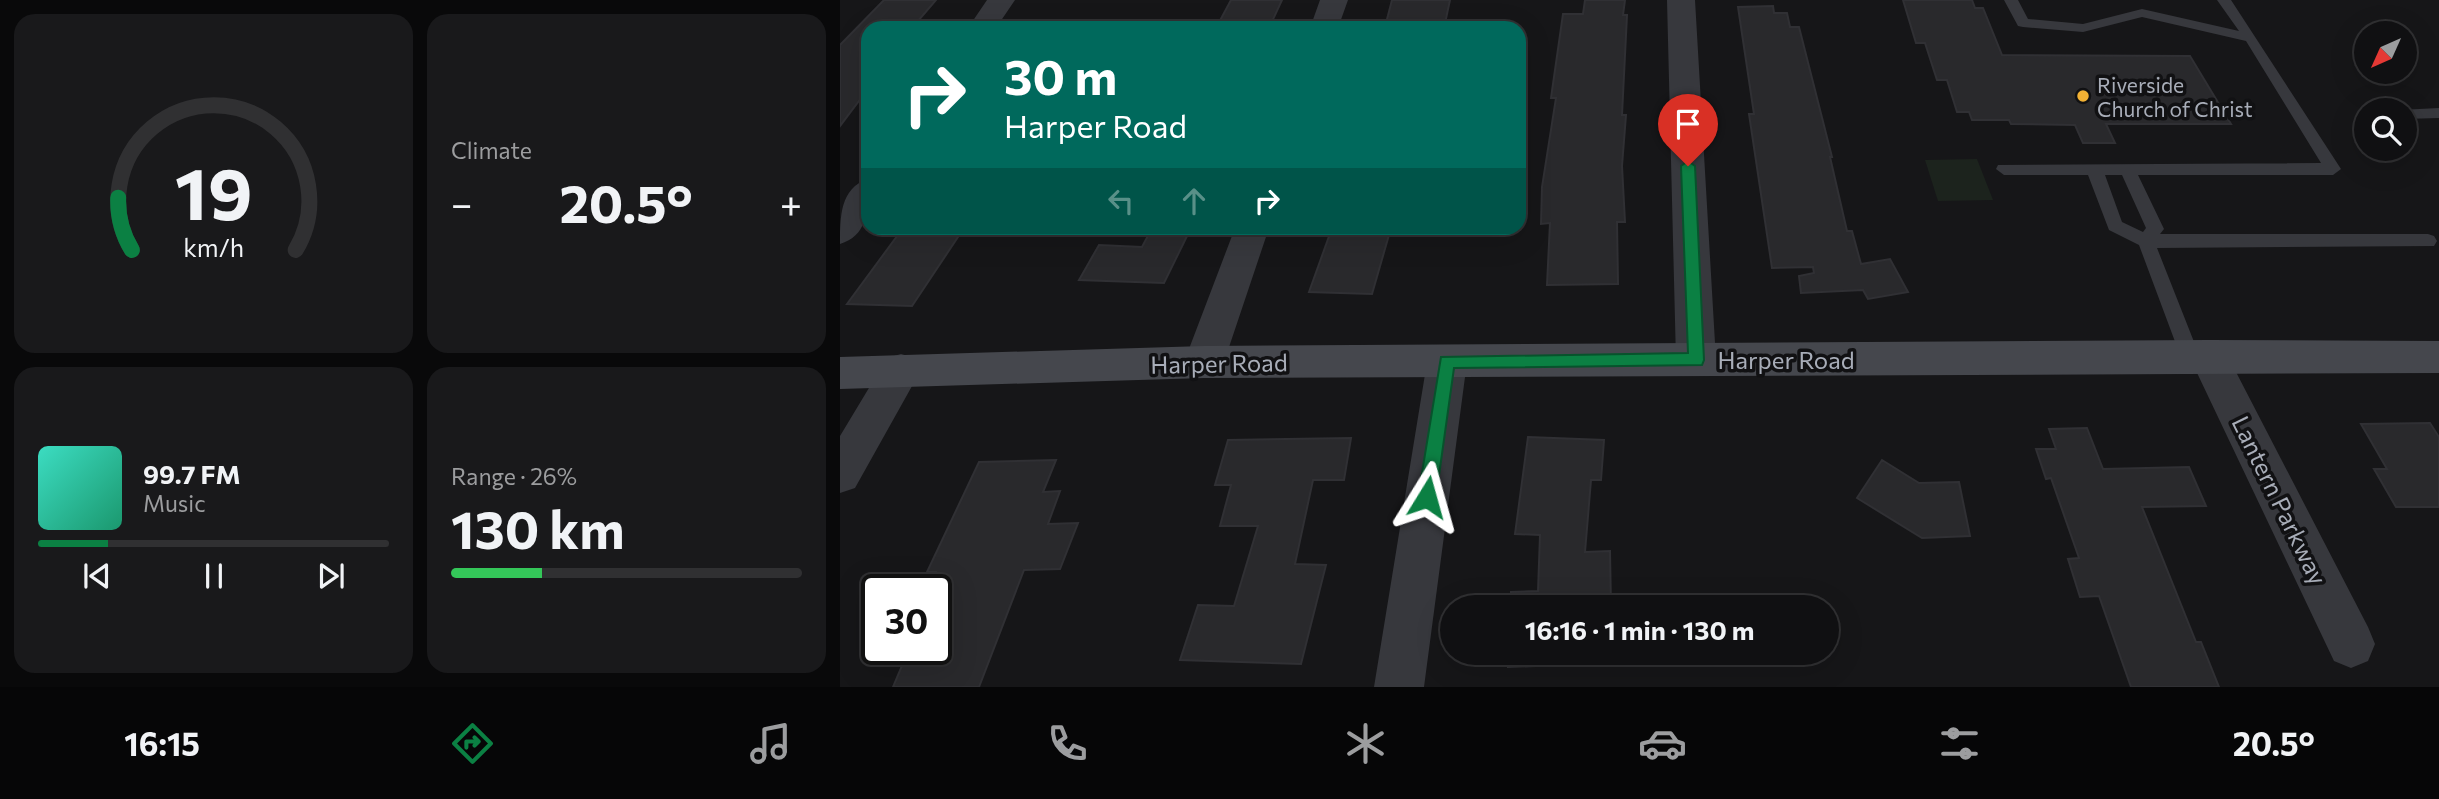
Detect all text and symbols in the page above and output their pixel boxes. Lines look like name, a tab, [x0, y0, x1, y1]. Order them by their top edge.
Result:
north arrow	[2354, 21, 2417, 84]
map controls	[2354, 21, 2417, 161]
text: 30 m	[1004, 45, 1117, 105]
icon: right	[889, 49, 980, 140]
place label: Riverside Church of Christ	[2097, 72, 2253, 121]
marker: Riverside Church of Christ	[2075, 88, 2091, 104]
pin	[1658, 94, 1718, 166]
button: search	[2354, 98, 2417, 161]
text: Harper Road	[1004, 105, 1187, 145]
icon: arrive	[1669, 105, 1707, 143]
text: Climate	[451, 136, 532, 164]
text: 19	[175, 146, 252, 235]
text: 20.5°	[559, 170, 693, 234]
text: −	[451, 179, 473, 226]
text: +	[780, 179, 802, 226]
icon: left	[1102, 182, 1140, 220]
icon: ahead	[1175, 182, 1213, 220]
icon: right	[1248, 182, 1286, 220]
text: km/h	[183, 231, 244, 261]
street label: Harper Road	[1717, 345, 1855, 374]
street label: Harper Road	[1150, 347, 1288, 379]
street label: Lantern Parkway	[2227, 411, 2333, 589]
text: 99.7 FM	[143, 458, 241, 489]
position arrow	[1390, 460, 1464, 534]
text: Range · 26%	[451, 462, 577, 490]
text: Music	[143, 489, 206, 517]
text: 130 km	[451, 496, 625, 560]
icon: previous	[78, 557, 116, 595]
icon: pause	[195, 557, 233, 595]
icon: next	[312, 557, 350, 595]
speed limit sign: 30	[861, 574, 952, 665]
text: 16:16 · 1 min · 130 m	[1525, 614, 1754, 645]
icon: directions	[448, 719, 497, 768]
icon: music	[746, 719, 795, 768]
icon: phone	[1043, 719, 1092, 768]
icon: climate	[1341, 719, 1390, 768]
icon: car	[1638, 719, 1687, 768]
icon: filters	[1935, 719, 1984, 768]
text: 16:15	[124, 723, 200, 763]
text: 20.5°	[2233, 723, 2315, 763]

